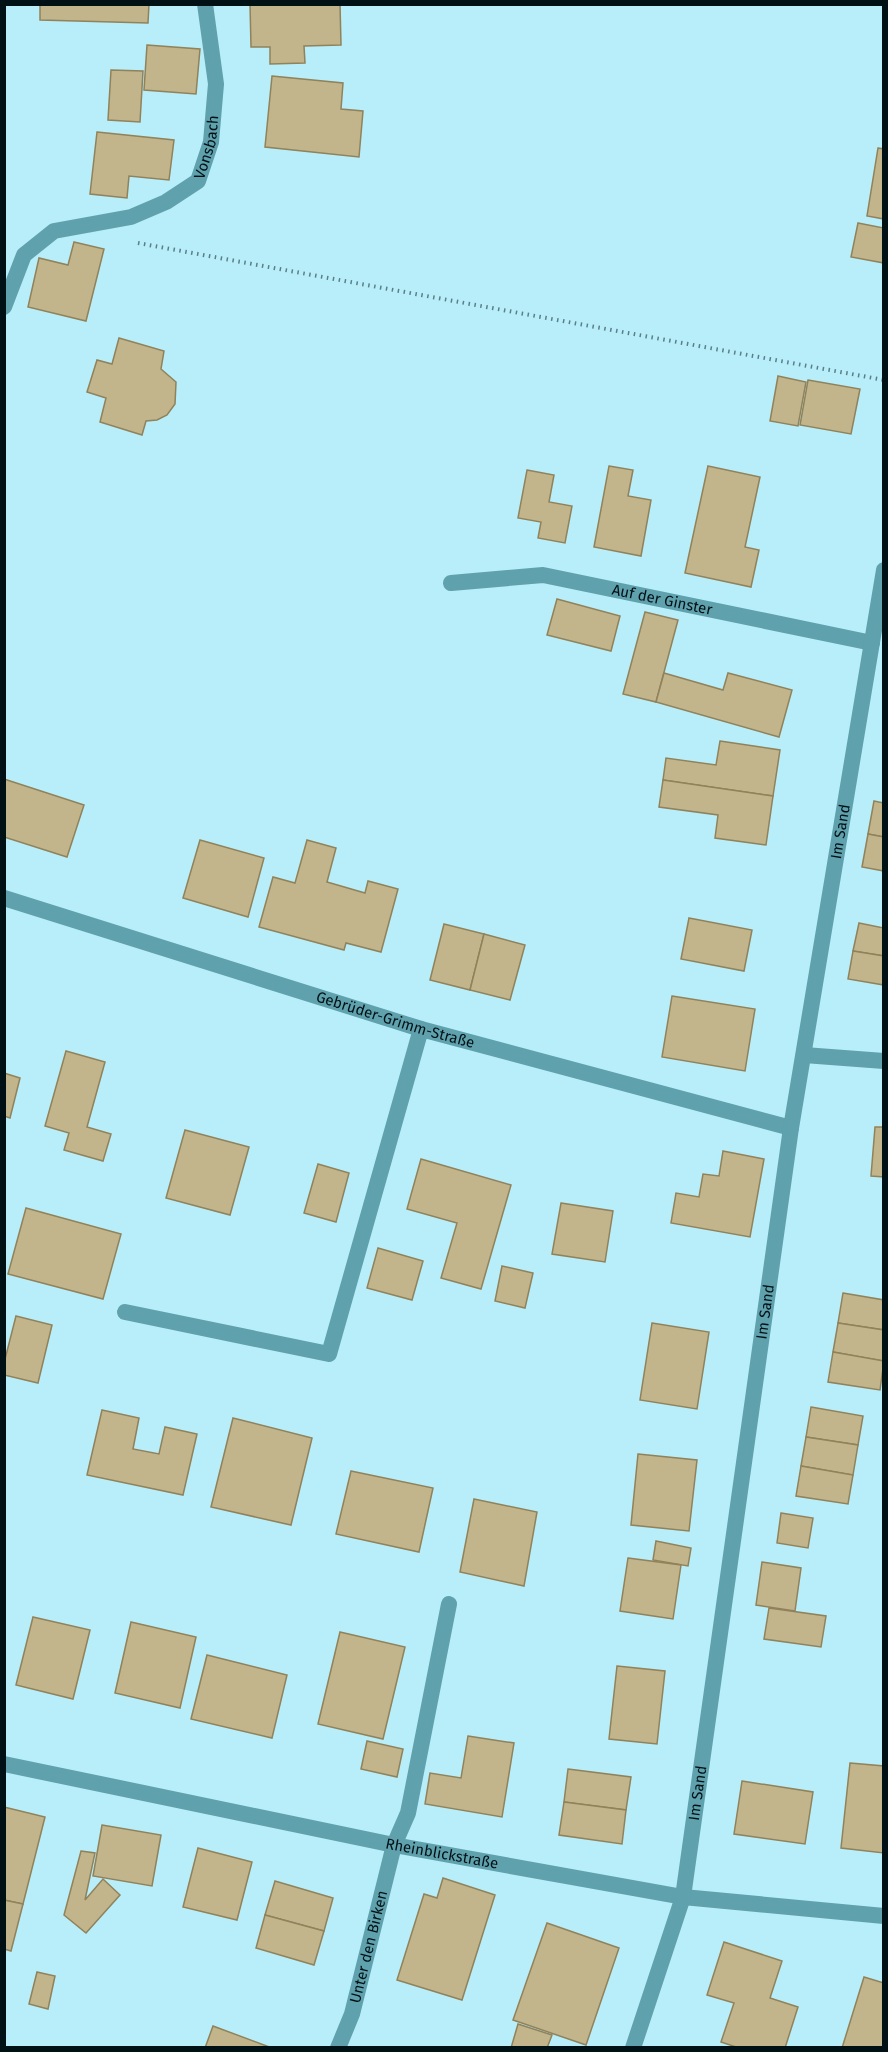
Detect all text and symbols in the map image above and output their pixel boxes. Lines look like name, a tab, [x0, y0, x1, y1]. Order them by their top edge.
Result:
street label: Vonsbach	[190, 114, 222, 181]
street label: Auf der Ginster	[610, 580, 714, 619]
street label: Im Sand	[827, 803, 854, 861]
street label: Gebrüder-Grimm-Straße	[314, 988, 477, 1052]
street label: Im Sand	[752, 1283, 778, 1340]
street label: Im Sand	[685, 1764, 710, 1822]
street label: Rheinblickstraße	[384, 1834, 500, 1873]
street label: Unter den Birken	[346, 1889, 391, 2005]

